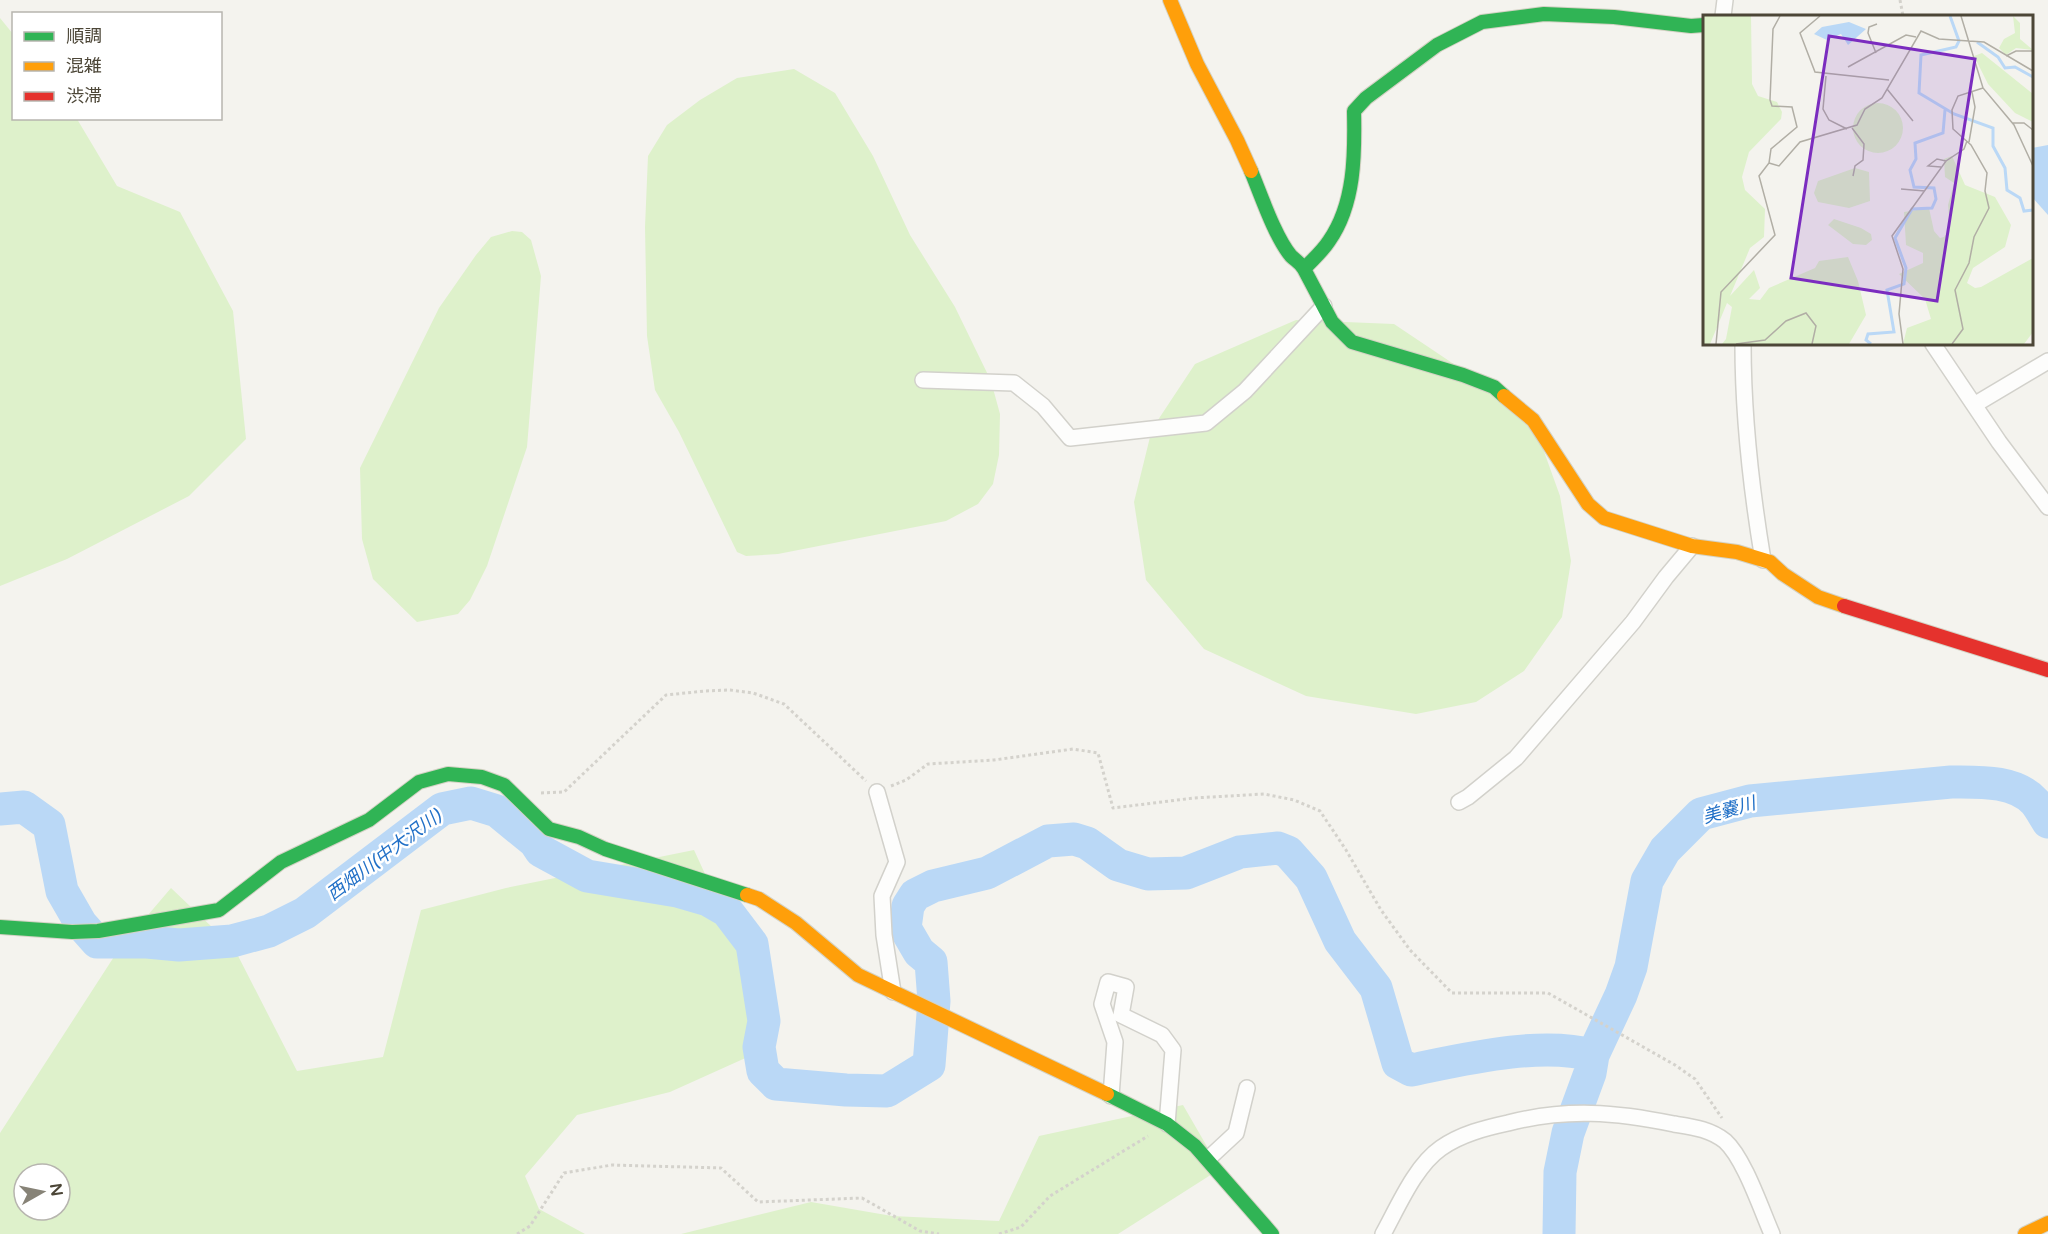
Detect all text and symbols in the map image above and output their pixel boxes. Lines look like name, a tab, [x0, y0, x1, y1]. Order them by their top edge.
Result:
legend	[12, 12, 222, 120]
inset map	[1703, 15, 2033, 345]
text: 順調	[66, 25, 102, 47]
text: 混雑	[66, 55, 102, 77]
text: 渋滞	[66, 85, 102, 107]
water label: 美嚢川	[1700, 791, 1760, 828]
water label: 西畑川(中大沢川)	[323, 804, 447, 905]
north arrow	[12, 1162, 72, 1222]
text: N	[45, 1182, 67, 1198]

